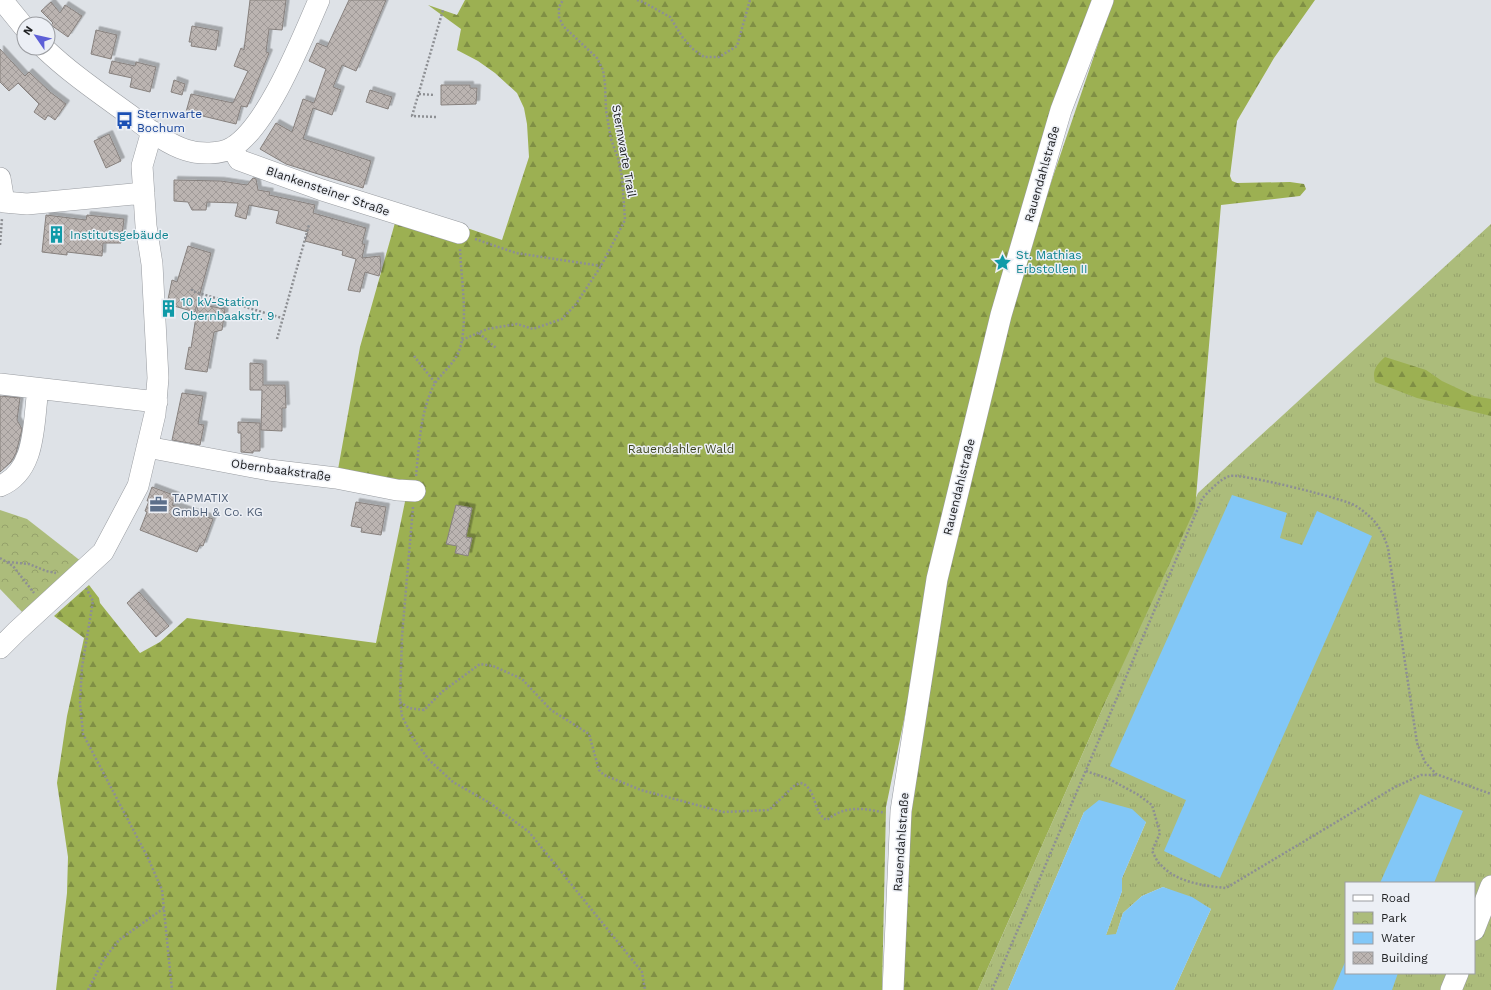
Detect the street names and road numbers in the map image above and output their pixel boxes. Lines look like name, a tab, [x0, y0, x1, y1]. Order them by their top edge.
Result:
street label: Sternwarte Trail	[609, 104, 639, 199]
street label: Rauendahlstraße	[1022, 124, 1062, 224]
street label: Blankensteiner Straße	[264, 163, 392, 219]
street label: Rauendahlstraße	[940, 437, 978, 537]
street label: Obernbaakstraße	[230, 456, 332, 484]
street label: Rauendahlstraße	[891, 792, 911, 892]

